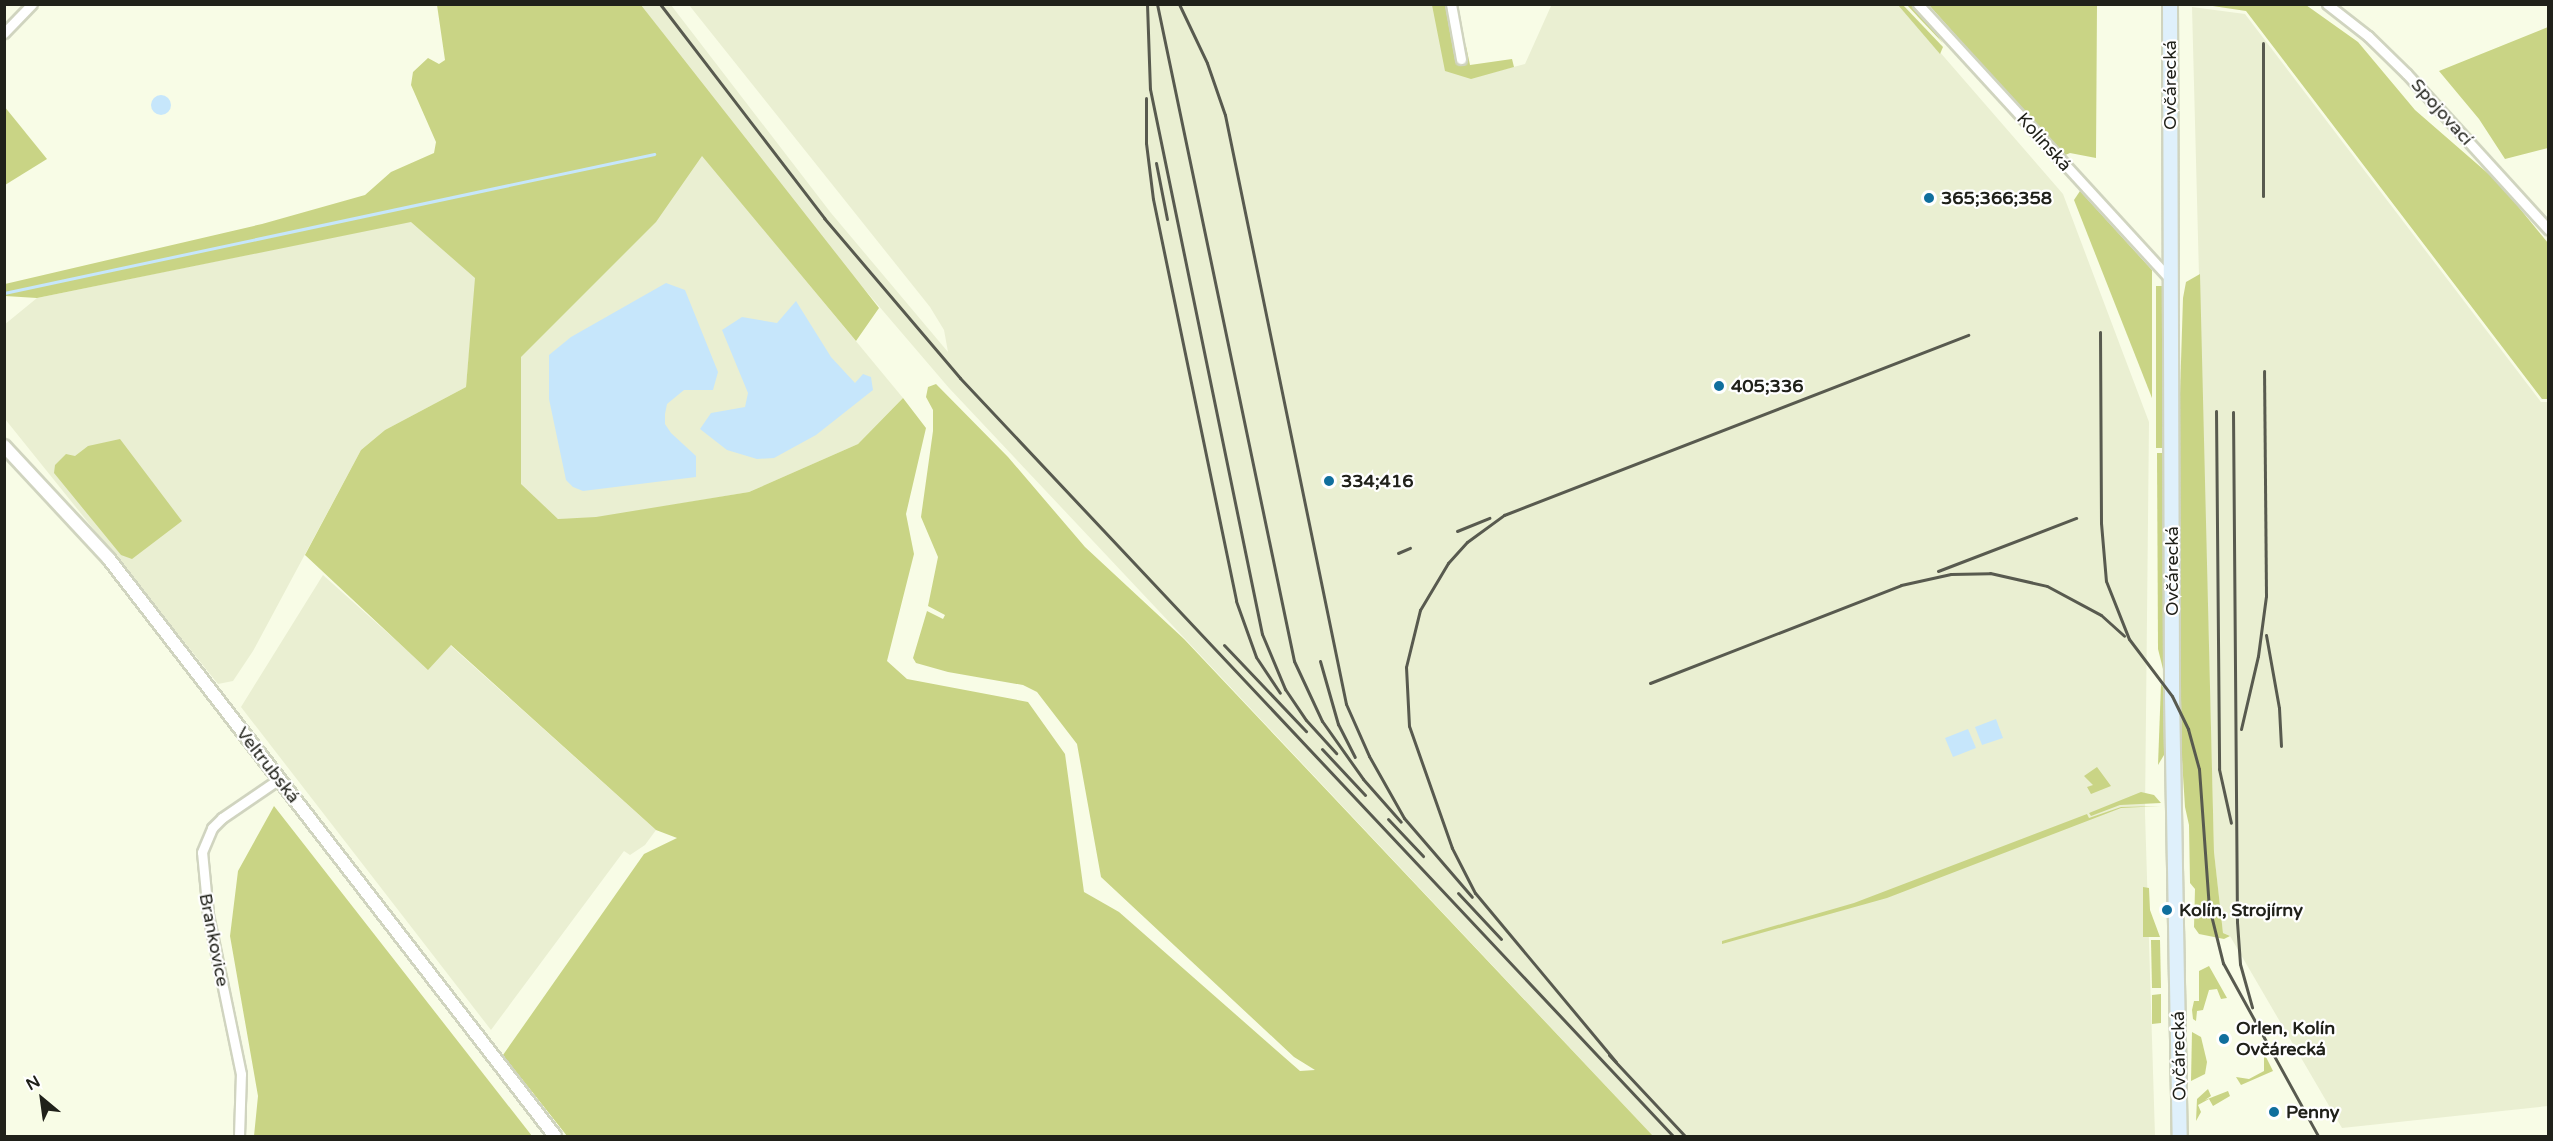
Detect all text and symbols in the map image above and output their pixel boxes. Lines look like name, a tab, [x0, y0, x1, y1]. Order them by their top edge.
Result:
street label: Ovčárecká	[2159, 40, 2181, 130]
street label: Spojovací	[2406, 74, 2478, 150]
street label: Kolínská	[2012, 108, 2076, 176]
place label: 365;366;358	[1941, 187, 2052, 209]
marker: 365;366;358	[1922, 191, 1936, 205]
place label: 405;336	[1731, 375, 1804, 397]
marker: 405;336	[1712, 379, 1726, 393]
place label: 334;416	[1341, 470, 1414, 492]
marker: 334;416	[1322, 474, 1336, 488]
street label: Ovčárecká	[2161, 526, 2183, 616]
street label: Veltrubská	[232, 723, 304, 807]
street label: Brankovice	[194, 892, 234, 988]
place label: Kolín, Strojírny	[2179, 899, 2303, 921]
marker: Kolín, Strojírny	[2160, 903, 2174, 917]
street label: Ovčárecká	[2167, 1011, 2191, 1101]
place label: Orlen, Kolín Ovčárecká	[2236, 1018, 2335, 1060]
marker: Orlen, Kolín Ovčárecká	[2217, 1032, 2231, 1046]
north arrow	[12, 1069, 72, 1129]
text: N	[23, 1071, 44, 1095]
place label: Penny	[2286, 1101, 2339, 1123]
marker: Penny	[2267, 1105, 2281, 1119]

